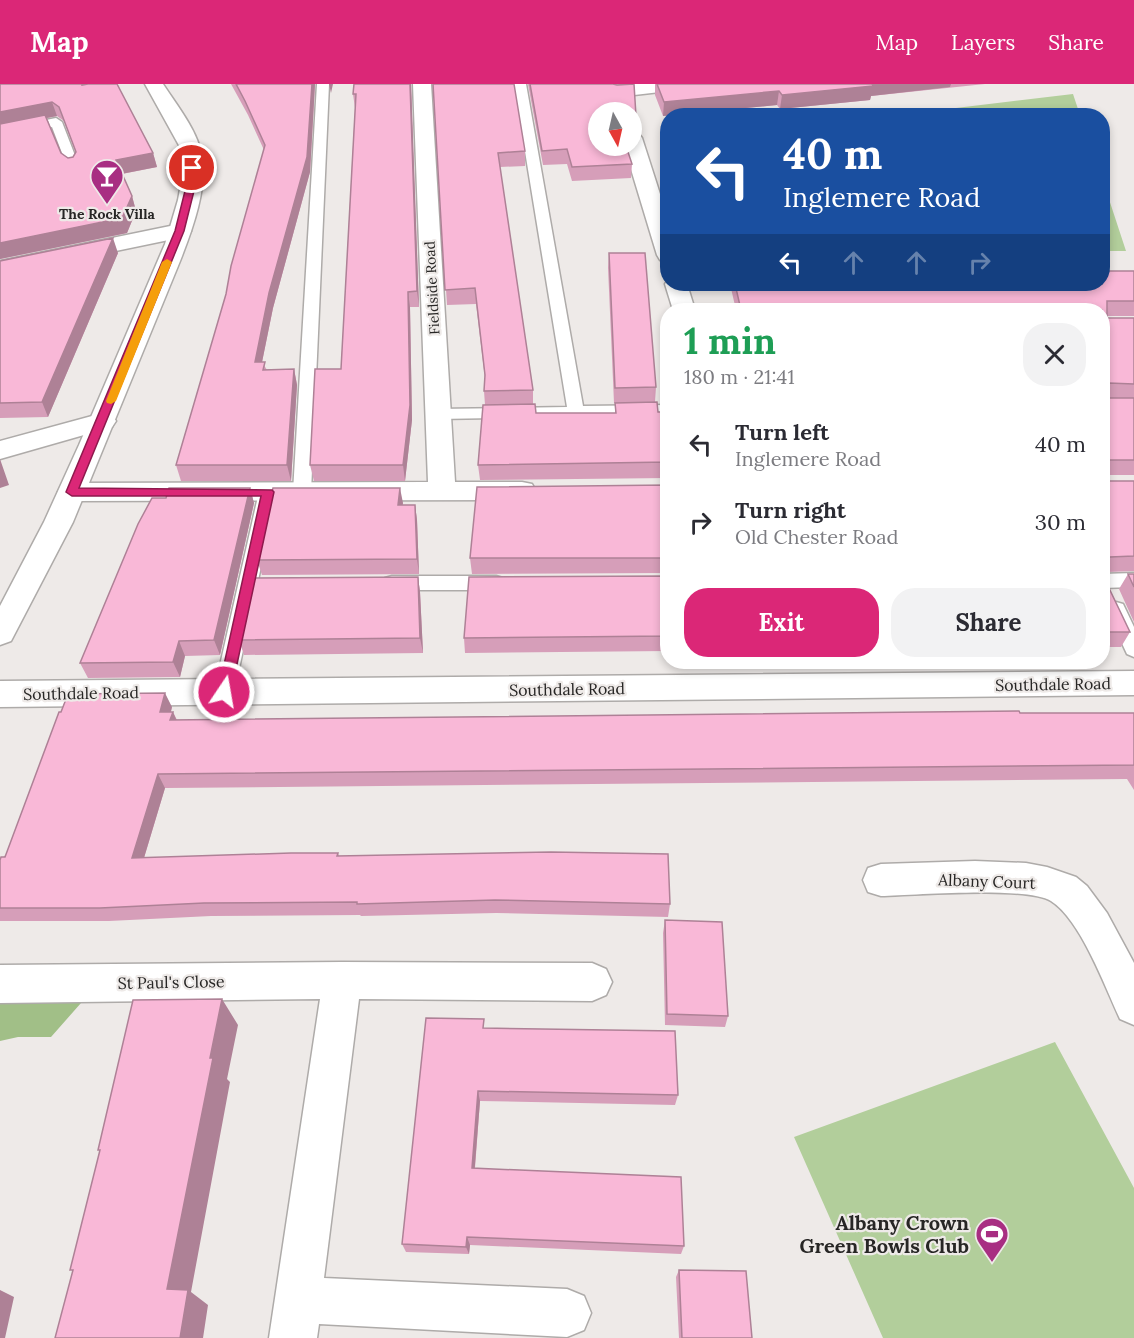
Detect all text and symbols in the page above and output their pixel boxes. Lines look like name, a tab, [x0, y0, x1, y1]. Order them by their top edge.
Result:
text: Map	[30, 24, 89, 60]
text: Map	[875, 29, 918, 56]
text: Layers	[951, 29, 1015, 56]
text: Share	[1048, 29, 1104, 56]
north arrow	[588, 102, 642, 156]
map controls	[588, 102, 642, 156]
text: 40 m	[783, 127, 882, 181]
icon: left	[684, 132, 762, 210]
pin	[166, 142, 217, 193]
icon: arrive	[175, 151, 208, 184]
bar icon: The Rock Villa	[89, 158, 125, 205]
text: Inglemere Road	[783, 180, 980, 214]
place label: The Rock Villa	[59, 205, 156, 223]
street label: Fieldside Road	[421, 241, 443, 335]
icon: left	[774, 246, 807, 279]
icon: ahead	[837, 246, 870, 279]
icon: ahead	[900, 246, 933, 279]
icon: right	[963, 246, 996, 279]
text: 1 min	[684, 318, 776, 364]
button: close	[1023, 323, 1086, 386]
text: 180 m · 21:41	[684, 364, 795, 389]
text: Turn left	[735, 418, 829, 446]
icon: left	[684, 428, 717, 461]
text: 40 m	[1035, 430, 1086, 458]
text: Inglemere Road	[735, 446, 881, 471]
text: Turn right	[735, 496, 846, 524]
icon: right	[684, 506, 717, 539]
text: 30 m	[1035, 508, 1086, 536]
text: Old Chester Road	[735, 524, 899, 549]
button: Exit	[684, 588, 879, 657]
button: Share	[891, 588, 1086, 657]
position arrow	[192, 660, 256, 724]
street label: Southdale Road	[995, 673, 1112, 695]
street label: Southdale Road	[509, 678, 626, 700]
street label: Southdale Road	[23, 682, 140, 704]
street label: Albany Court	[937, 869, 1037, 893]
street label: St Paul's Close	[117, 971, 225, 993]
place label: Albany Crown Green Bowls Club	[800, 1210, 969, 1258]
sports icon: Albany Crown Green Bowls Club	[974, 1216, 1010, 1263]

